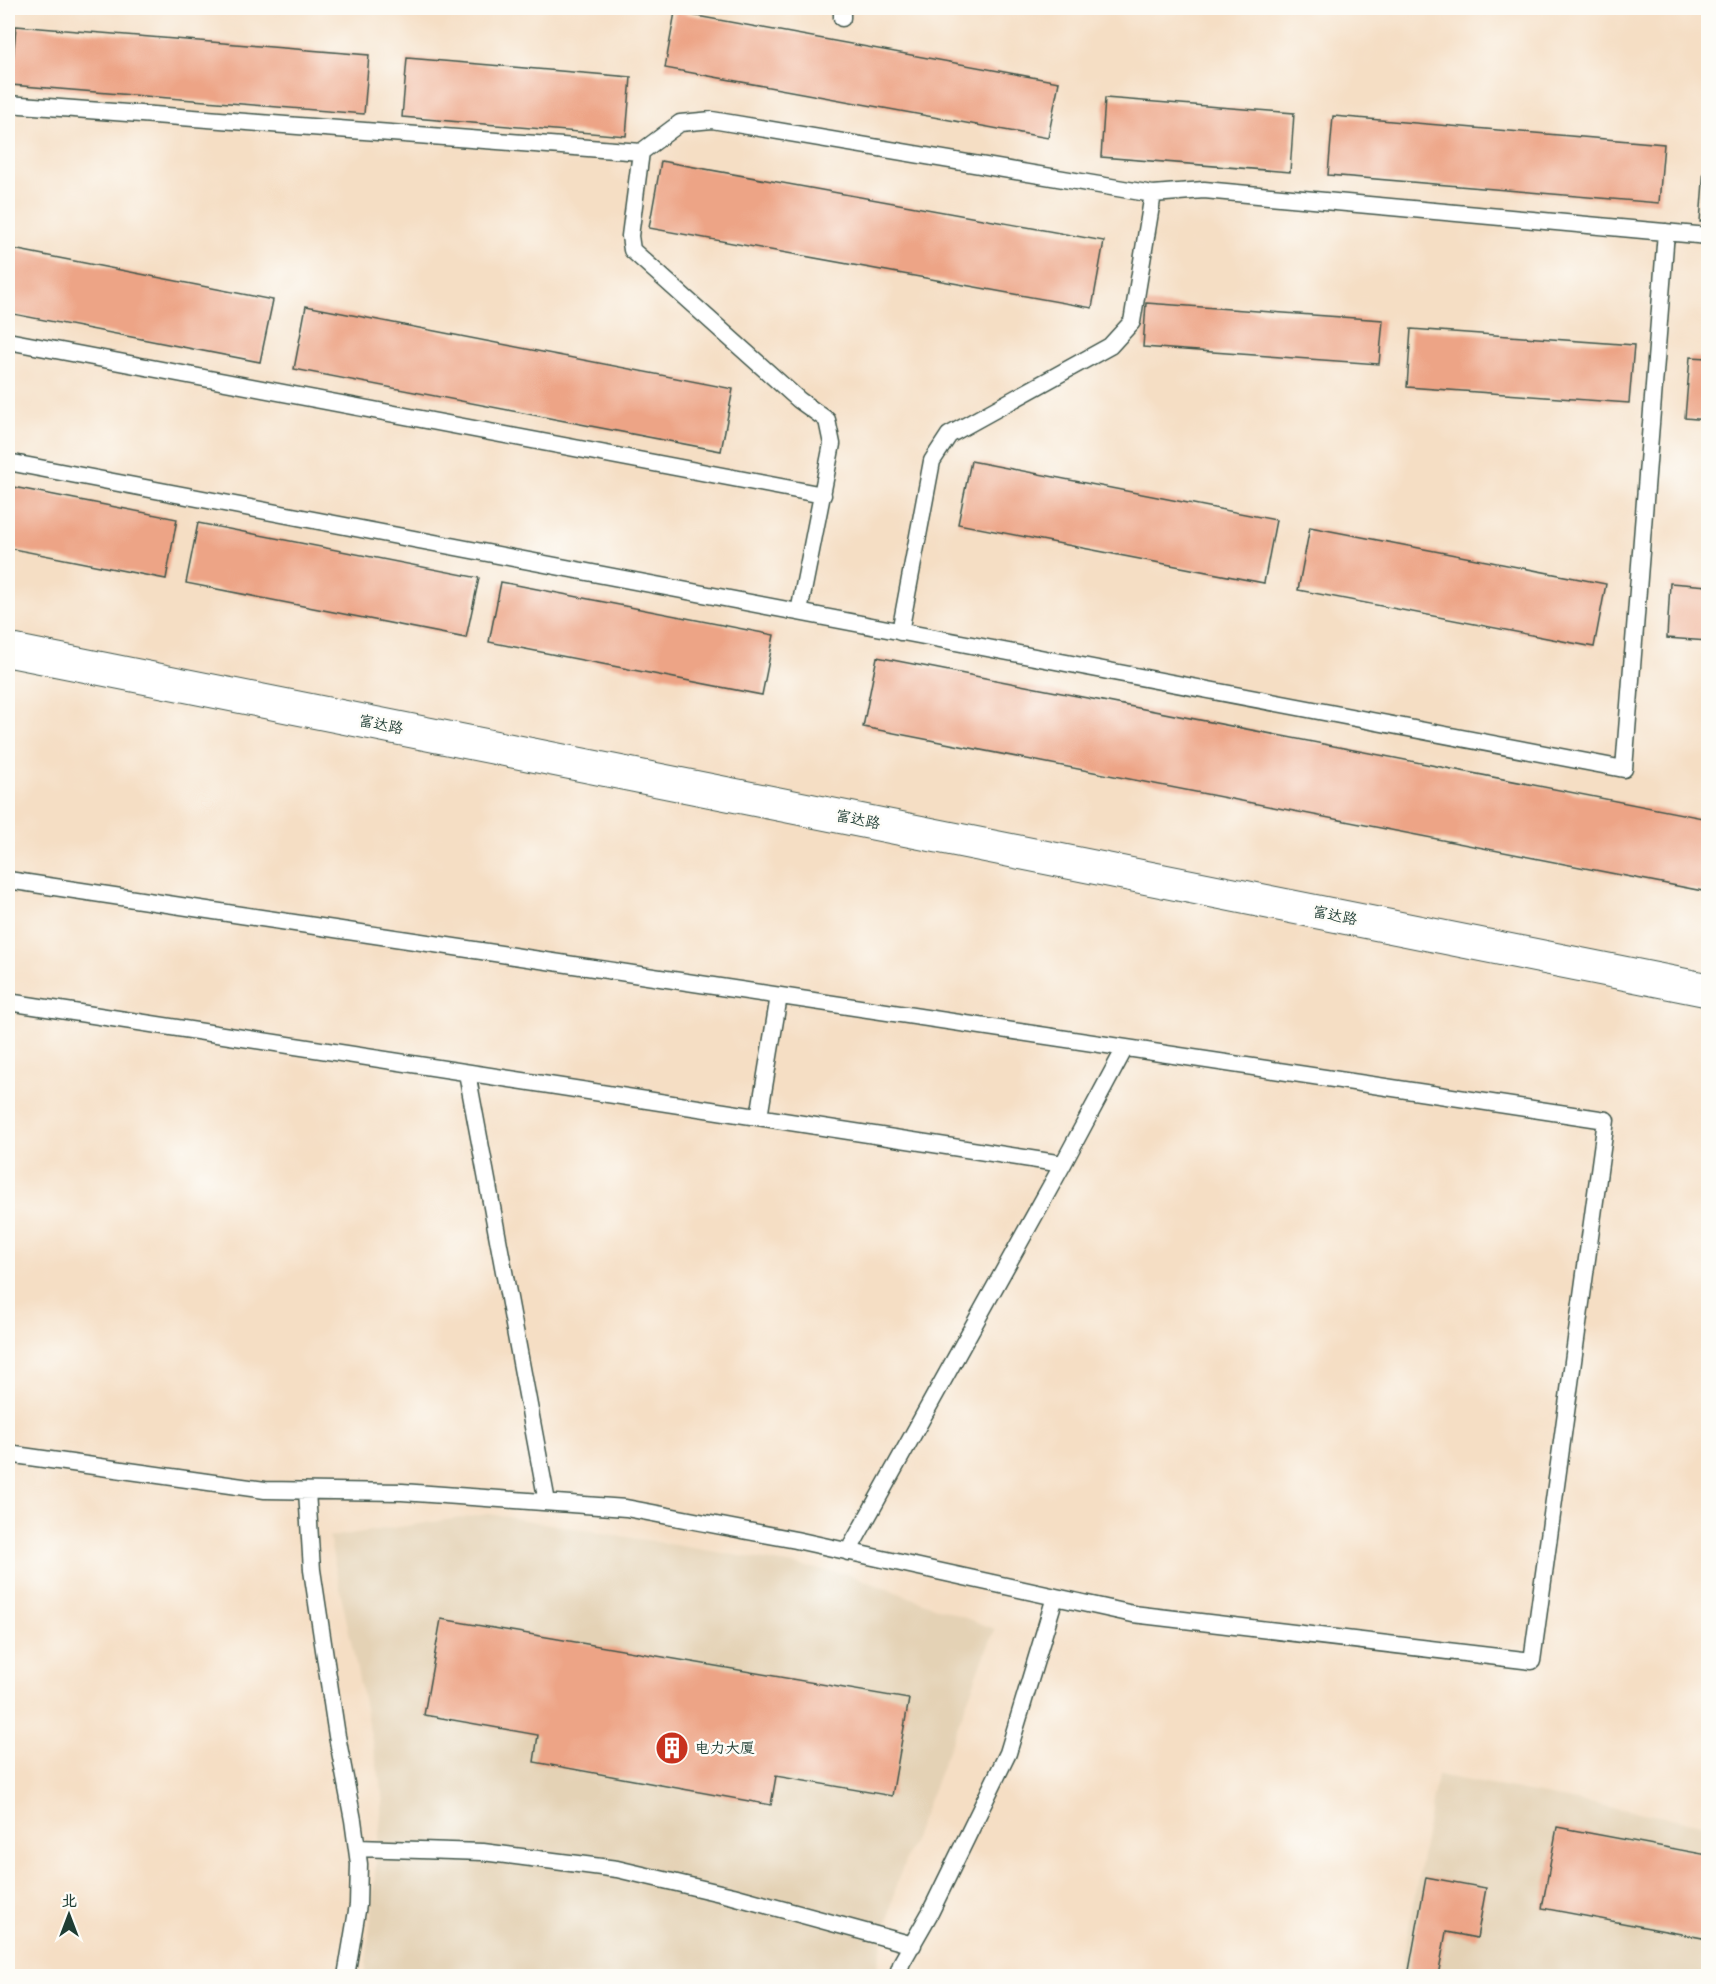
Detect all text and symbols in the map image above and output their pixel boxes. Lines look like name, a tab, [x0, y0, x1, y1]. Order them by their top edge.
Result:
street label: 富达路	[357, 711, 405, 739]
street label: 富达路	[834, 806, 882, 834]
street label: 富达路	[1311, 902, 1359, 930]
building icon: 电力大厦	[654, 1730, 690, 1766]
place label: 电力大厦	[695, 1739, 755, 1758]
north arrow	[39, 1885, 99, 1945]
text: 北	[61, 1891, 77, 1911]

